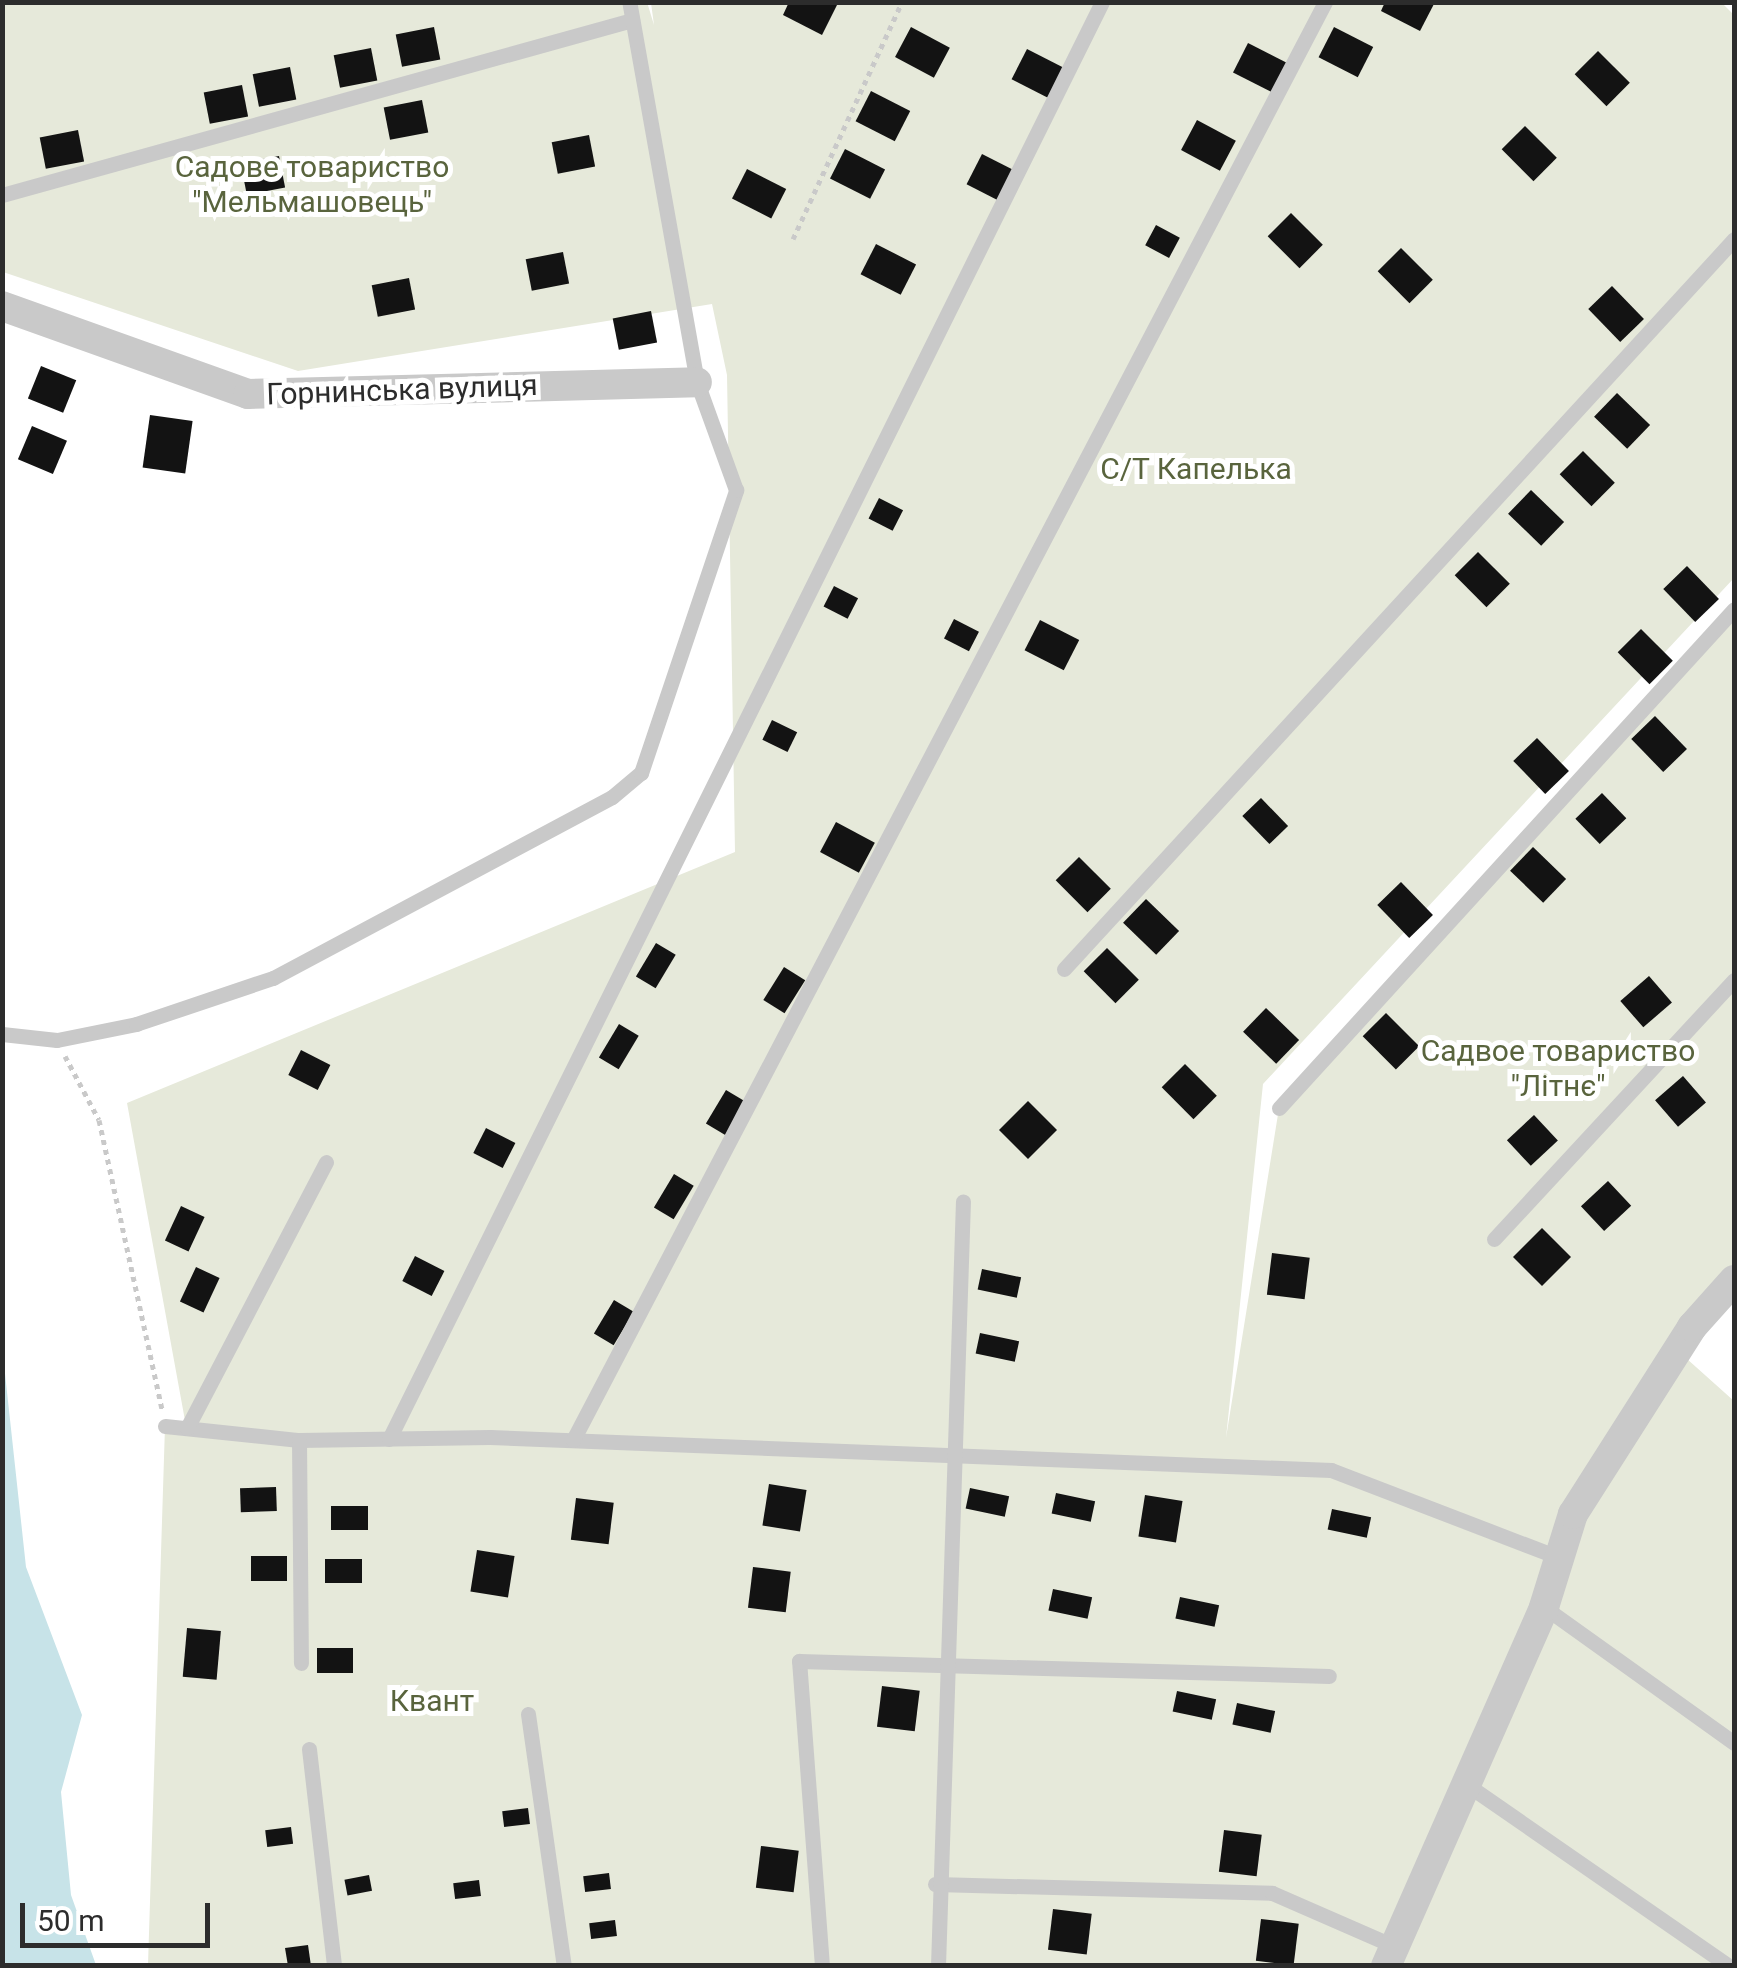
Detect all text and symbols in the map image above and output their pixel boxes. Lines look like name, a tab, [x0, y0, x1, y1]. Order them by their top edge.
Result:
park label: Садове товариство "Мельмашовець"	[175, 149, 449, 220]
street label: Горнинська вулиця	[266, 367, 538, 413]
park label: С/Т Капелька	[1100, 451, 1292, 487]
park label: Садвое товариство "Літнє"	[1421, 1033, 1695, 1104]
park label: Квант	[390, 1683, 474, 1719]
scale bar	[25, 1883, 215, 1945]
text: 50 m	[37, 1903, 104, 1938]

